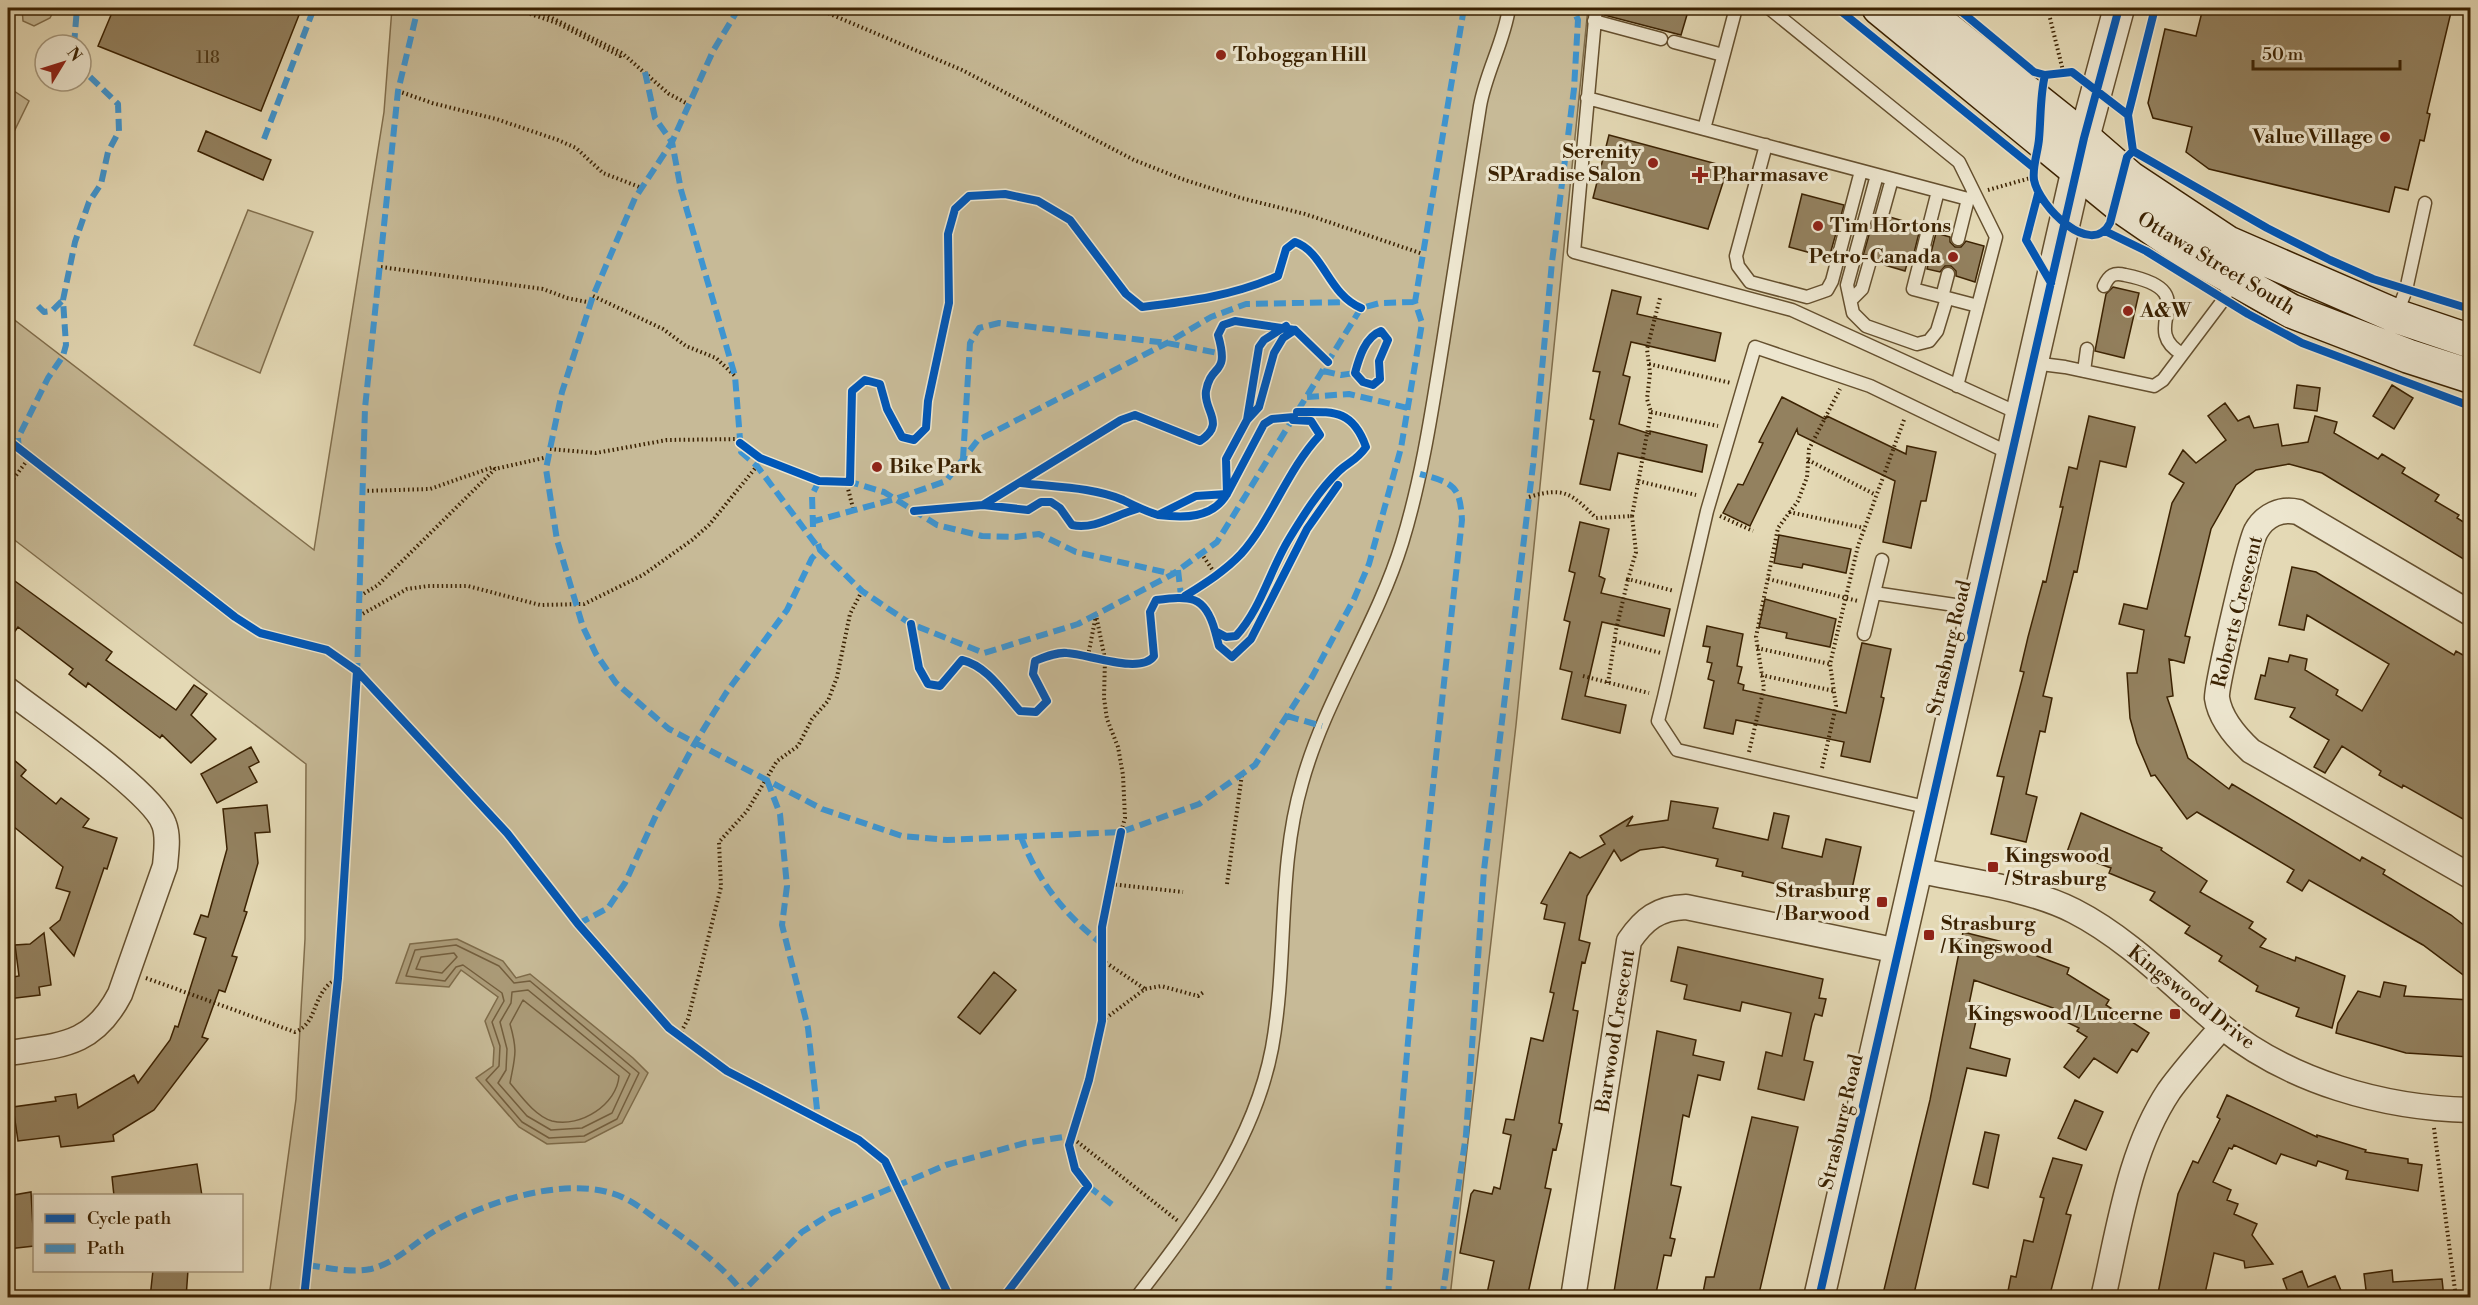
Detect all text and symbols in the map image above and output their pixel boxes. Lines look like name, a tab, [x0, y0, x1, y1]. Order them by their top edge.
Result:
north arrow	[33, 33, 93, 93]
scale bar	[2253, 33, 2400, 71]
text: N	[62, 43, 86, 66]
place label: Toboggan Hill	[1233, 43, 1367, 68]
text: 50 m	[2262, 43, 2304, 66]
house number: 118	[196, 48, 220, 68]
marker: Toboggan Hill	[1214, 48, 1228, 62]
place label: Value Village	[2252, 125, 2373, 150]
marker: Value Village	[2378, 130, 2392, 144]
place label: Serenity SPAradise Salon	[1488, 140, 1642, 188]
marker: Serenity SPAradise Salon	[1646, 156, 1660, 170]
place label: Pharmasave	[1712, 163, 1829, 188]
marker: Pharmasave	[1693, 168, 1707, 182]
street label: Ottawa Street South	[2132, 207, 2300, 321]
place label: Tim Hortons	[1830, 214, 1951, 239]
marker: Tim Hortons	[1811, 219, 1825, 233]
place label: Petro-Canada	[1809, 245, 1941, 270]
marker: Petro-Canada	[1946, 250, 1960, 264]
place label: A&W	[2139, 299, 2192, 324]
marker: A&W	[2121, 304, 2135, 318]
place label: Bike Park	[889, 455, 983, 480]
marker: Bike Park	[870, 460, 884, 474]
street label: Roberts Crescent	[2207, 533, 2269, 691]
street label: Strasburg Road	[1922, 577, 1978, 718]
place label: Kingswood / Strasburg	[2004, 844, 2110, 892]
marker: Kingswood / Strasburg	[1986, 860, 2000, 874]
place label: Strasburg / Barwood	[1776, 879, 1871, 927]
marker: Strasburg / Barwood	[1875, 895, 1889, 909]
place label: Strasburg / Kingswood	[1940, 912, 2053, 960]
marker: Strasburg / Kingswood	[1922, 928, 1936, 942]
street label: Kingswood Drive	[2122, 940, 2260, 1056]
street label: Barwood Crescent	[1591, 947, 1641, 1116]
place label: Kingswood / Lucerne	[1967, 1002, 2163, 1027]
marker: Kingswood / Lucerne	[2168, 1007, 2182, 1021]
street label: Strasburg Road	[1814, 1051, 1870, 1192]
legend	[33, 1194, 243, 1272]
text: Cycle path	[87, 1207, 171, 1230]
text: Path	[87, 1237, 125, 1260]

